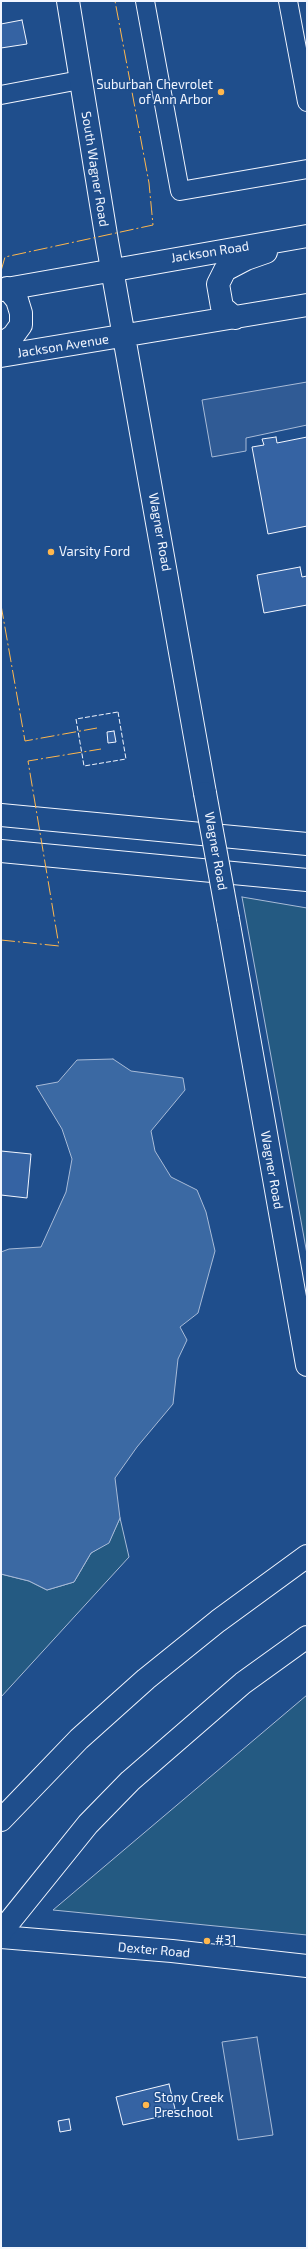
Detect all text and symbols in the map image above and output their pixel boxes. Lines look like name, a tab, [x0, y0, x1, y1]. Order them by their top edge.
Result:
place label: Suburban Chevrolet of Ann Arbor	[96, 77, 213, 108]
marker: Suburban Chevrolet of Ann Arbor	[216, 87, 226, 97]
street label: South Wagner Road	[78, 110, 112, 228]
street label: Jackson Road	[170, 238, 250, 266]
street label: Jackson Avenue	[16, 331, 110, 361]
street label: Wagner Road	[145, 492, 175, 572]
place label: Varsity Ford	[59, 544, 130, 560]
marker: Varsity Ford	[46, 547, 56, 557]
street label: Wagner Road	[201, 811, 231, 891]
street label: Wagner Road	[257, 1130, 287, 1210]
place label: #31	[215, 1933, 236, 1949]
marker: #31	[202, 1936, 212, 1946]
street label: Dexter Road	[117, 1939, 191, 1961]
place label: Stony Creek Preschool	[154, 2090, 224, 2121]
marker: Stony Creek Preschool	[141, 2100, 151, 2110]

